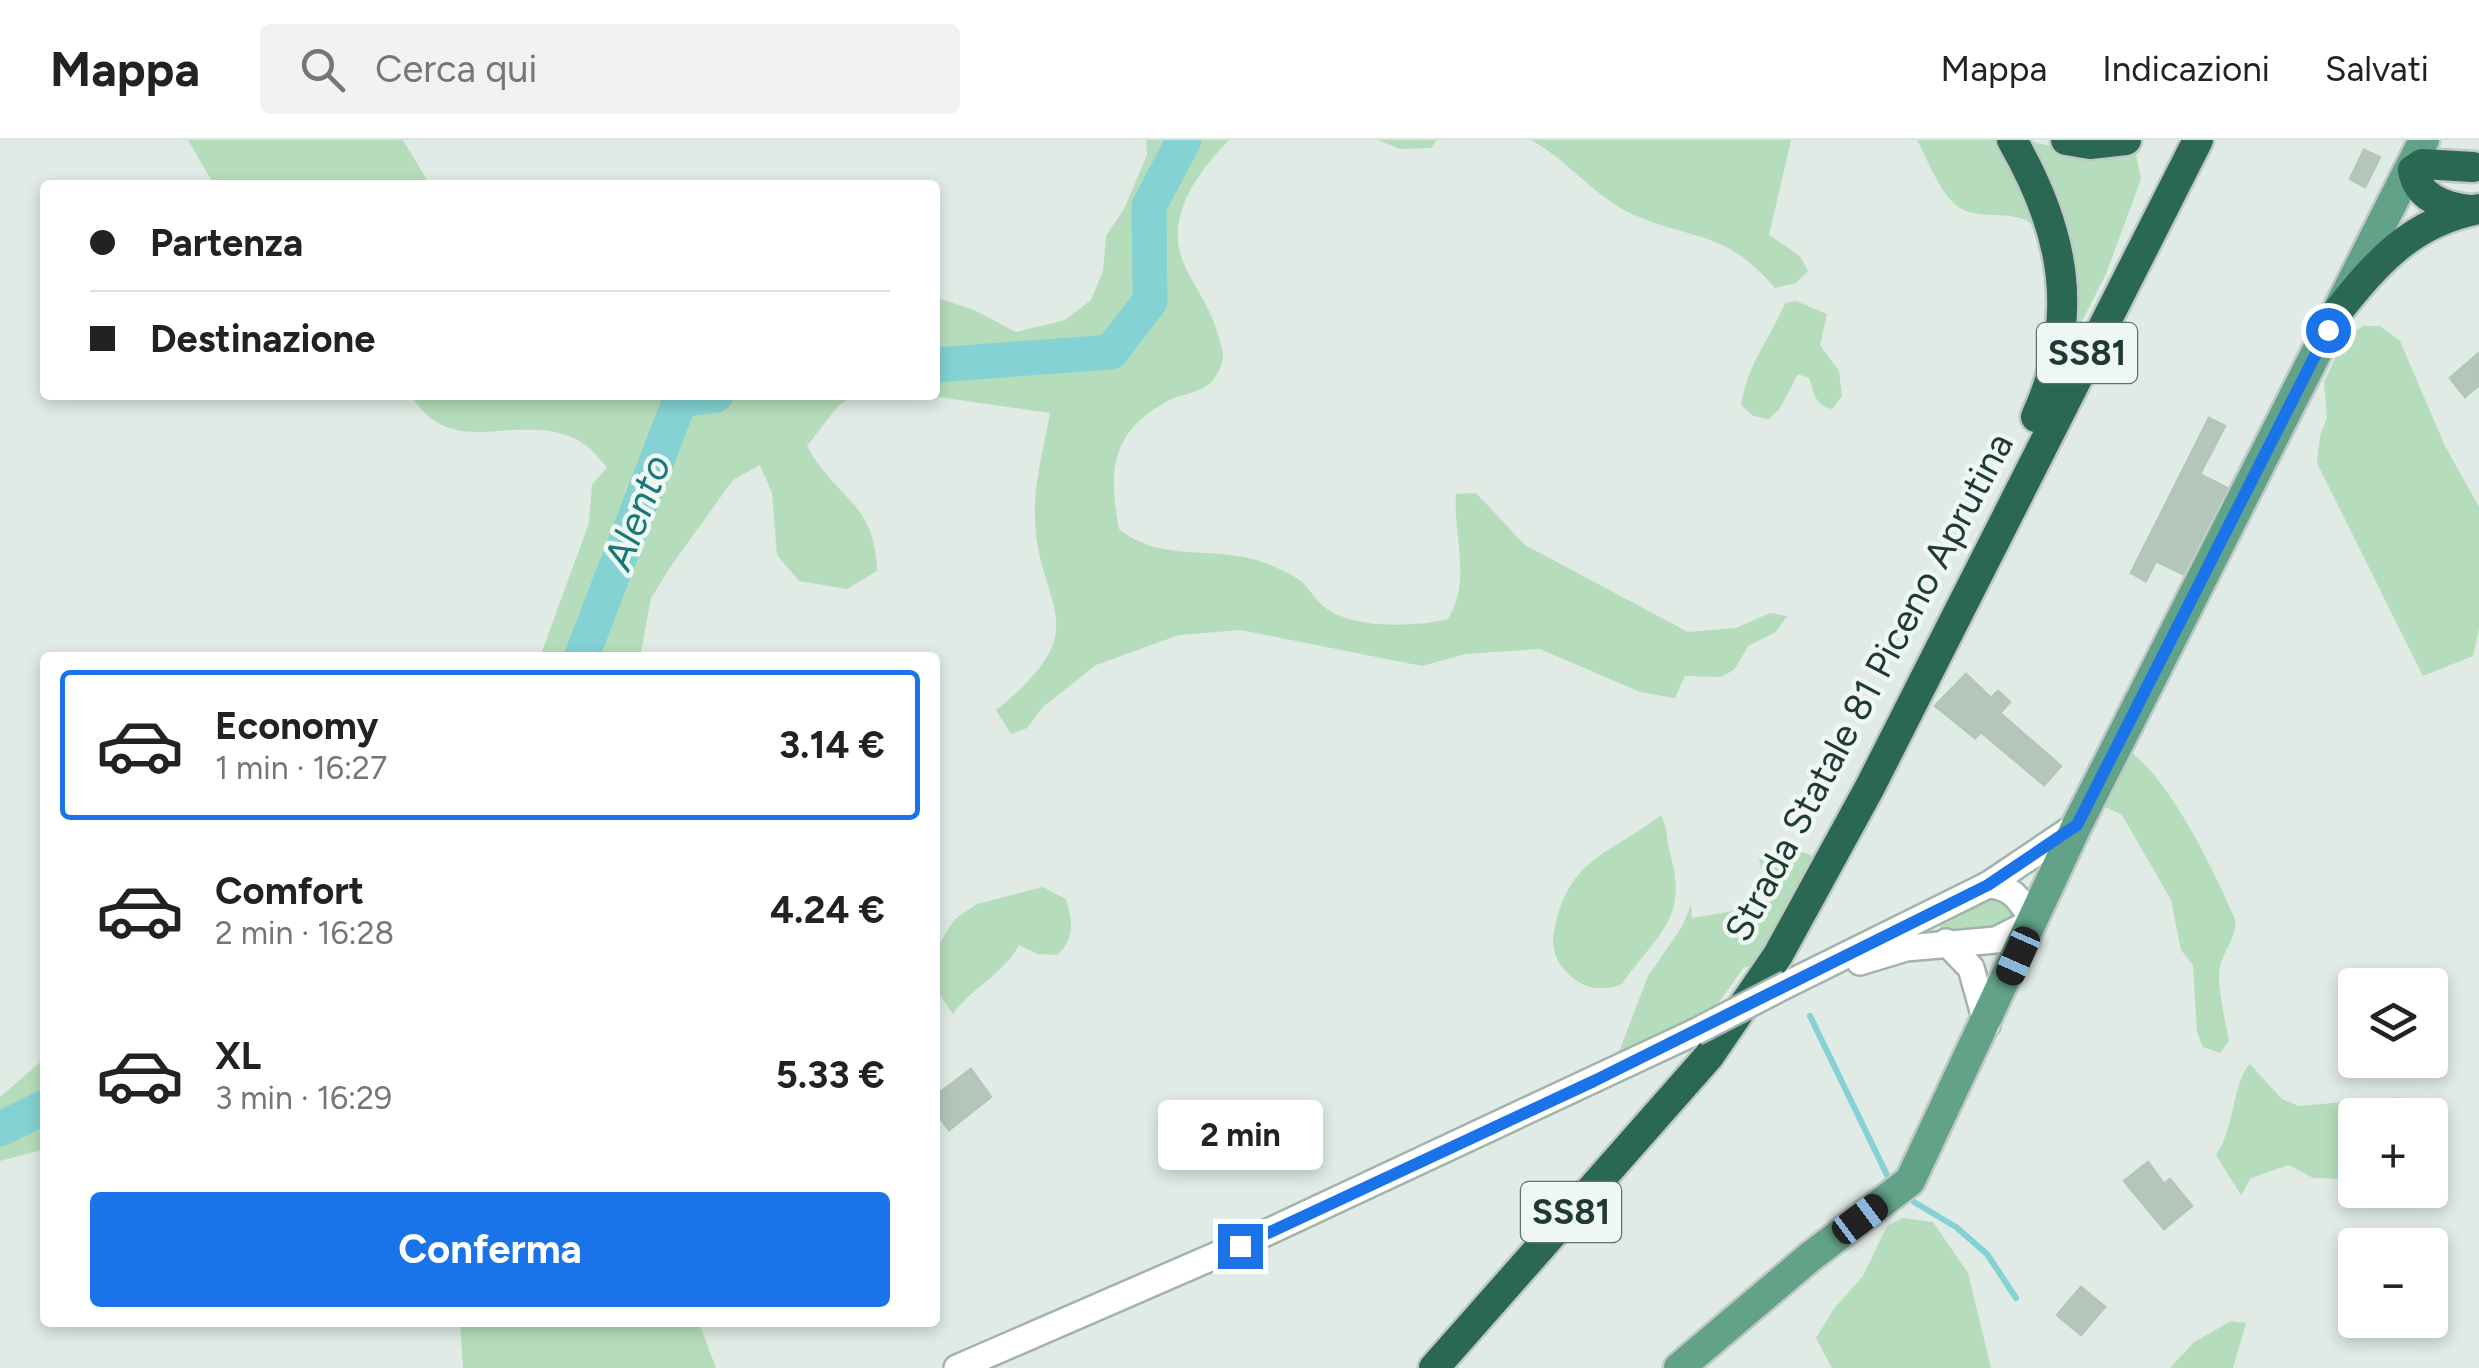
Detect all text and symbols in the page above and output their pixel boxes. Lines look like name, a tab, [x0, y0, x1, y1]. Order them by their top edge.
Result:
search box	[260, 24, 960, 114]
text: Mappa	[50, 40, 200, 98]
icon: search	[295, 42, 350, 97]
text: Cerca qui	[375, 46, 537, 92]
text: Mappa	[1941, 48, 2047, 90]
text: Indicazioni	[2102, 48, 2270, 90]
text: Salvati	[2325, 48, 2429, 90]
text: Partenza	[150, 220, 303, 266]
route start	[2306, 308, 2351, 353]
text: Destinazione	[150, 316, 375, 362]
road number: SS81	[2037, 323, 2137, 383]
street label: Strada Statale 81 Piceno Aprutina	[1715, 425, 2023, 949]
water label: Alento	[593, 448, 681, 578]
icon: car	[95, 700, 185, 790]
text: Economy	[215, 703, 378, 749]
text: 3.14 €	[779, 722, 885, 768]
text: 1 min · 16:27	[215, 749, 387, 787]
icon: car	[95, 865, 185, 955]
text: Comfort	[215, 868, 364, 914]
text: 4.24 €	[770, 887, 885, 933]
text: 2 min · 16:28	[215, 914, 394, 952]
car	[1992, 922, 2044, 990]
map controls	[2338, 968, 2448, 1338]
button: layers	[2338, 968, 2448, 1078]
icon: car	[95, 1030, 185, 1120]
text: XL	[215, 1033, 261, 1079]
text: 5.33 €	[776, 1052, 885, 1098]
text: 3 min · 16:29	[215, 1079, 392, 1117]
button: +	[2338, 1098, 2448, 1208]
callout: 2 min	[1158, 1101, 1322, 1171]
text: 2 min	[1200, 1116, 1281, 1154]
road number: SS81	[1521, 1182, 1621, 1242]
car	[1827, 1189, 1893, 1249]
button: Conferma	[90, 1192, 890, 1307]
route end	[1218, 1224, 1263, 1269]
button: −	[2338, 1228, 2448, 1338]

